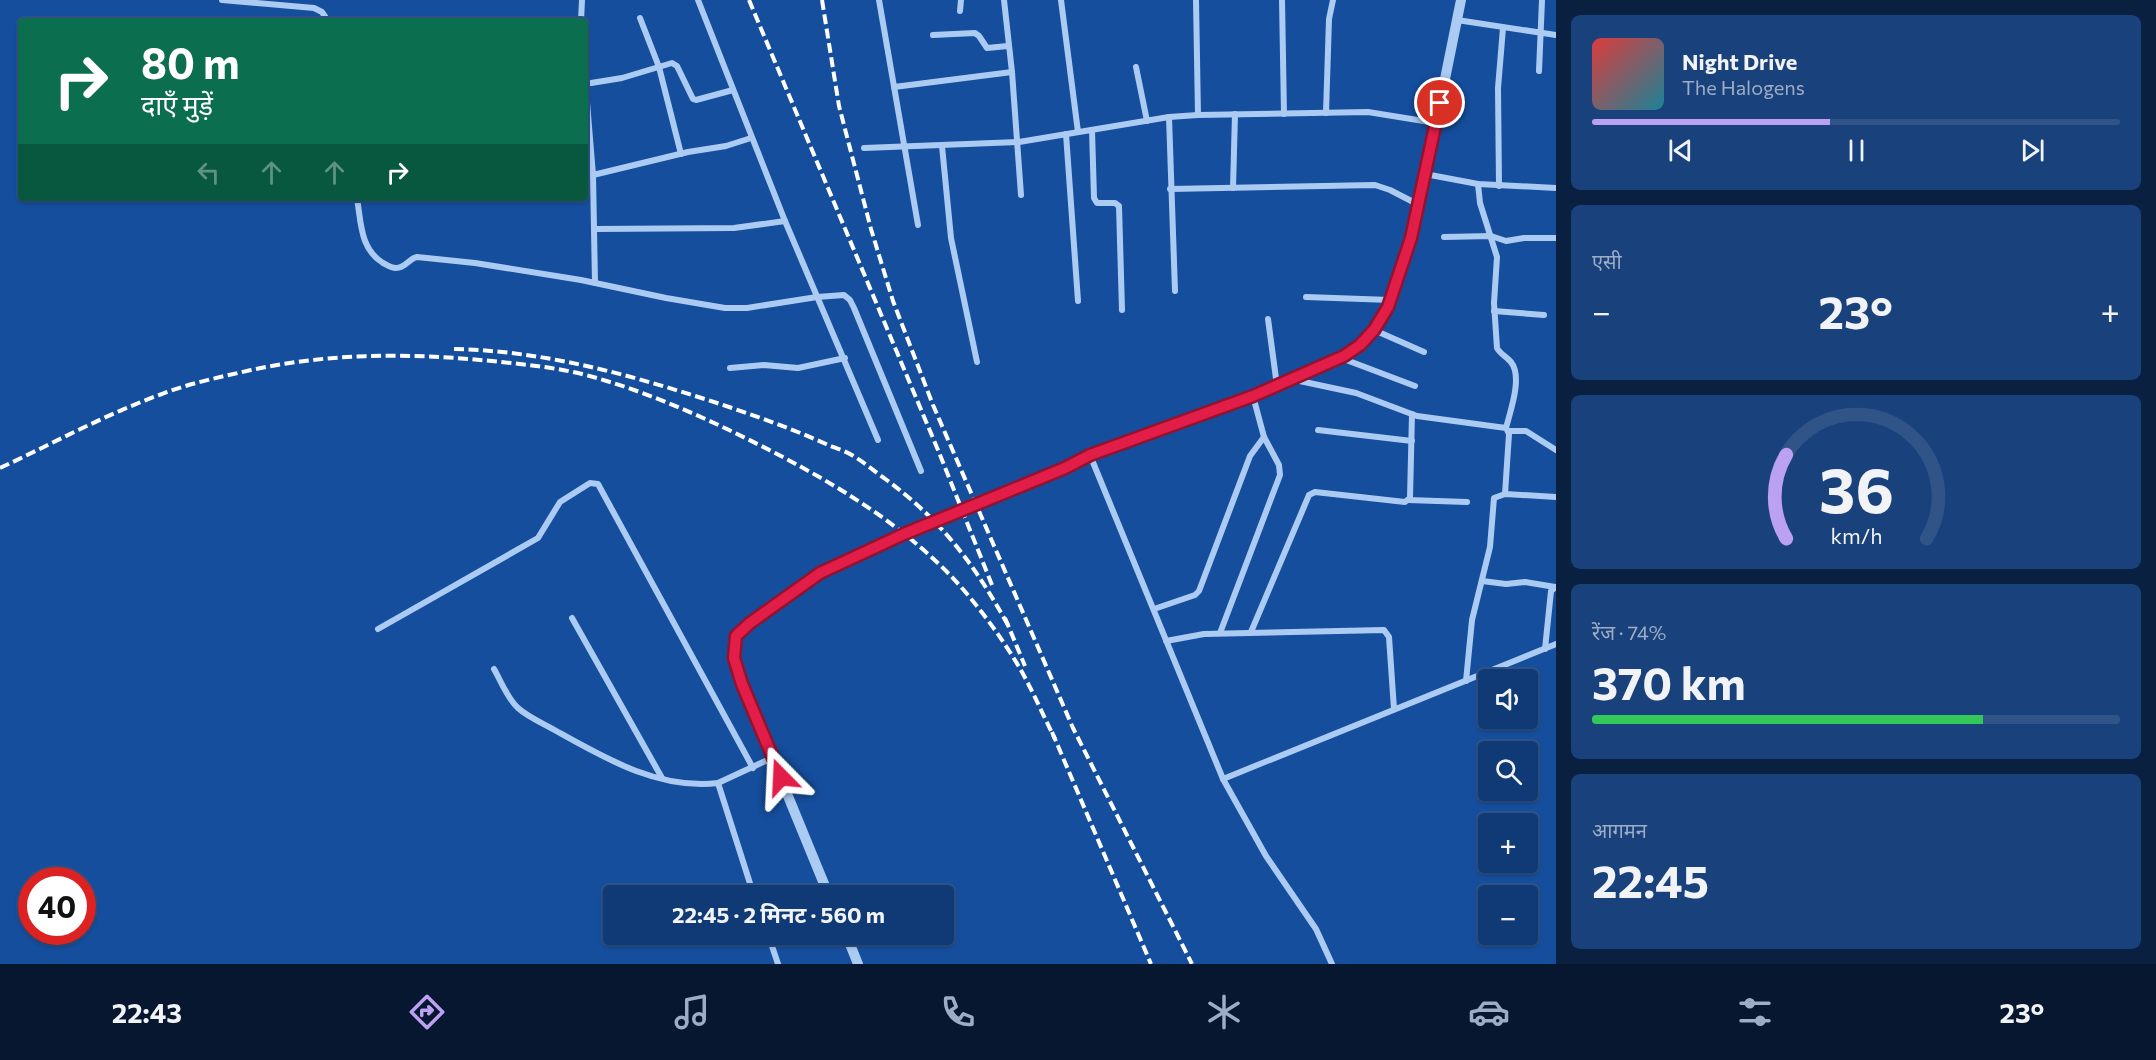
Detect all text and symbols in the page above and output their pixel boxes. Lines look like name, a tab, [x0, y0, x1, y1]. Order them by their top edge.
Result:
text: 80 m	[141, 36, 240, 88]
icon: right	[42, 42, 120, 120]
text: Night Drive	[1682, 48, 1797, 75]
text: The Halogens	[1682, 75, 1805, 99]
pin	[1414, 77, 1465, 128]
icon: arrive	[1423, 86, 1456, 119]
text: दाएँ मुड़ें	[141, 88, 213, 121]
icon: previous	[1664, 134, 1697, 167]
icon: pause	[1840, 134, 1873, 167]
icon: next	[2016, 134, 2049, 167]
icon: left	[192, 156, 225, 189]
icon: ahead	[255, 156, 288, 189]
icon: ahead	[318, 156, 351, 189]
icon: right	[381, 156, 414, 189]
text: एसी	[1592, 249, 1622, 273]
text: 23°	[1819, 283, 1893, 338]
text: −	[1592, 290, 1611, 331]
text: +	[2101, 290, 2120, 331]
text: 36	[1819, 450, 1893, 526]
text: km/h	[1830, 522, 1882, 548]
text: रेंज · 74%	[1592, 620, 1666, 644]
text: 370 km	[1592, 654, 1746, 709]
map controls	[1478, 669, 1538, 945]
button: sound	[1478, 669, 1538, 729]
button: search	[1478, 741, 1538, 801]
position arrow	[749, 745, 813, 809]
button: +	[1478, 813, 1538, 873]
text: आगमन	[1592, 818, 1647, 842]
text: 22:45	[1592, 852, 1709, 907]
speed limit sign: 40	[18, 867, 96, 945]
button: −	[1478, 885, 1538, 945]
text: 22:45 · 2 मिनट · 560 m	[672, 901, 885, 928]
icon: directions	[406, 991, 448, 1033]
icon: music	[671, 991, 713, 1033]
icon: phone	[937, 991, 979, 1033]
icon: climate	[1203, 991, 1245, 1033]
icon: car	[1468, 991, 1510, 1033]
icon: filters	[1734, 991, 1776, 1033]
text: 22:43	[112, 996, 182, 1029]
text: 23°	[2000, 996, 2044, 1029]

